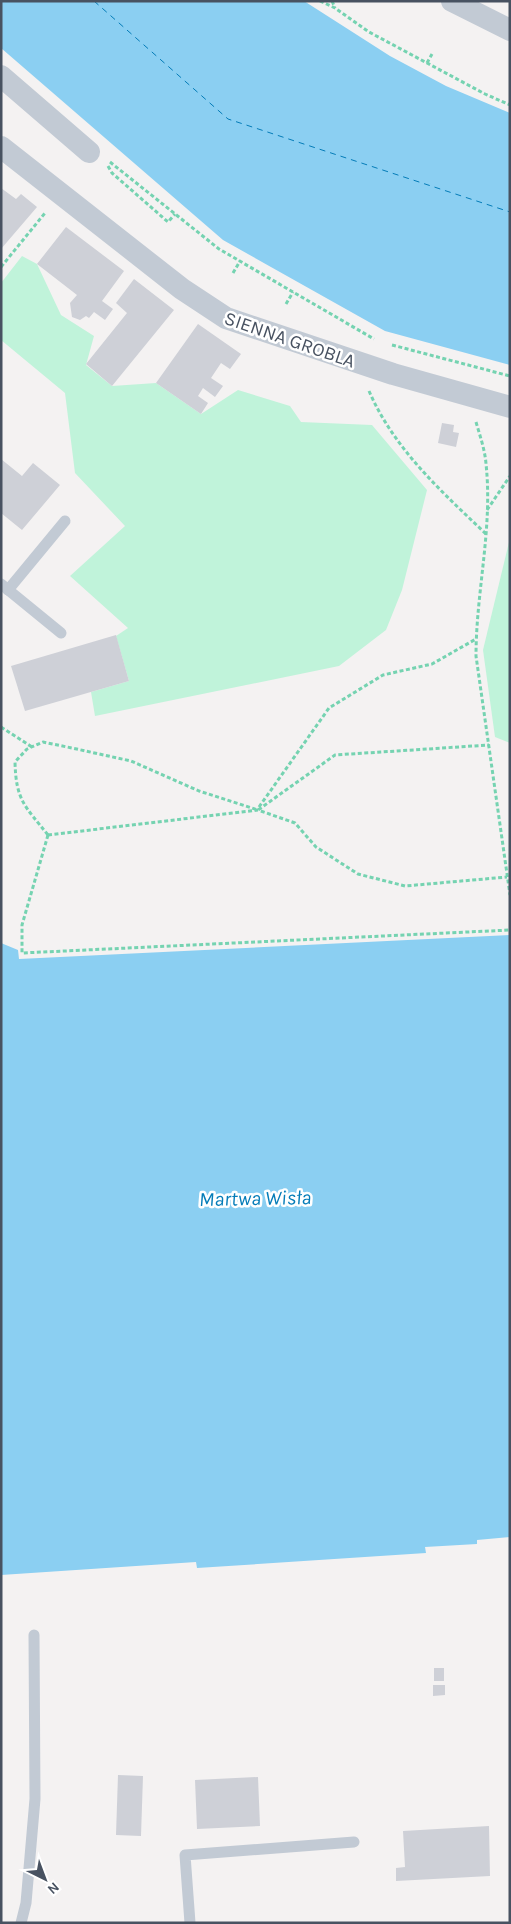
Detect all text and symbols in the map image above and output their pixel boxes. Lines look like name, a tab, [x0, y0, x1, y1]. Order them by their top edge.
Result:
street label: SIENNA GROBLA	[221, 307, 358, 373]
water label: Martwa Wisła	[199, 1186, 311, 1211]
north arrow	[20, 1854, 70, 1904]
text: N	[44, 1879, 63, 1898]

